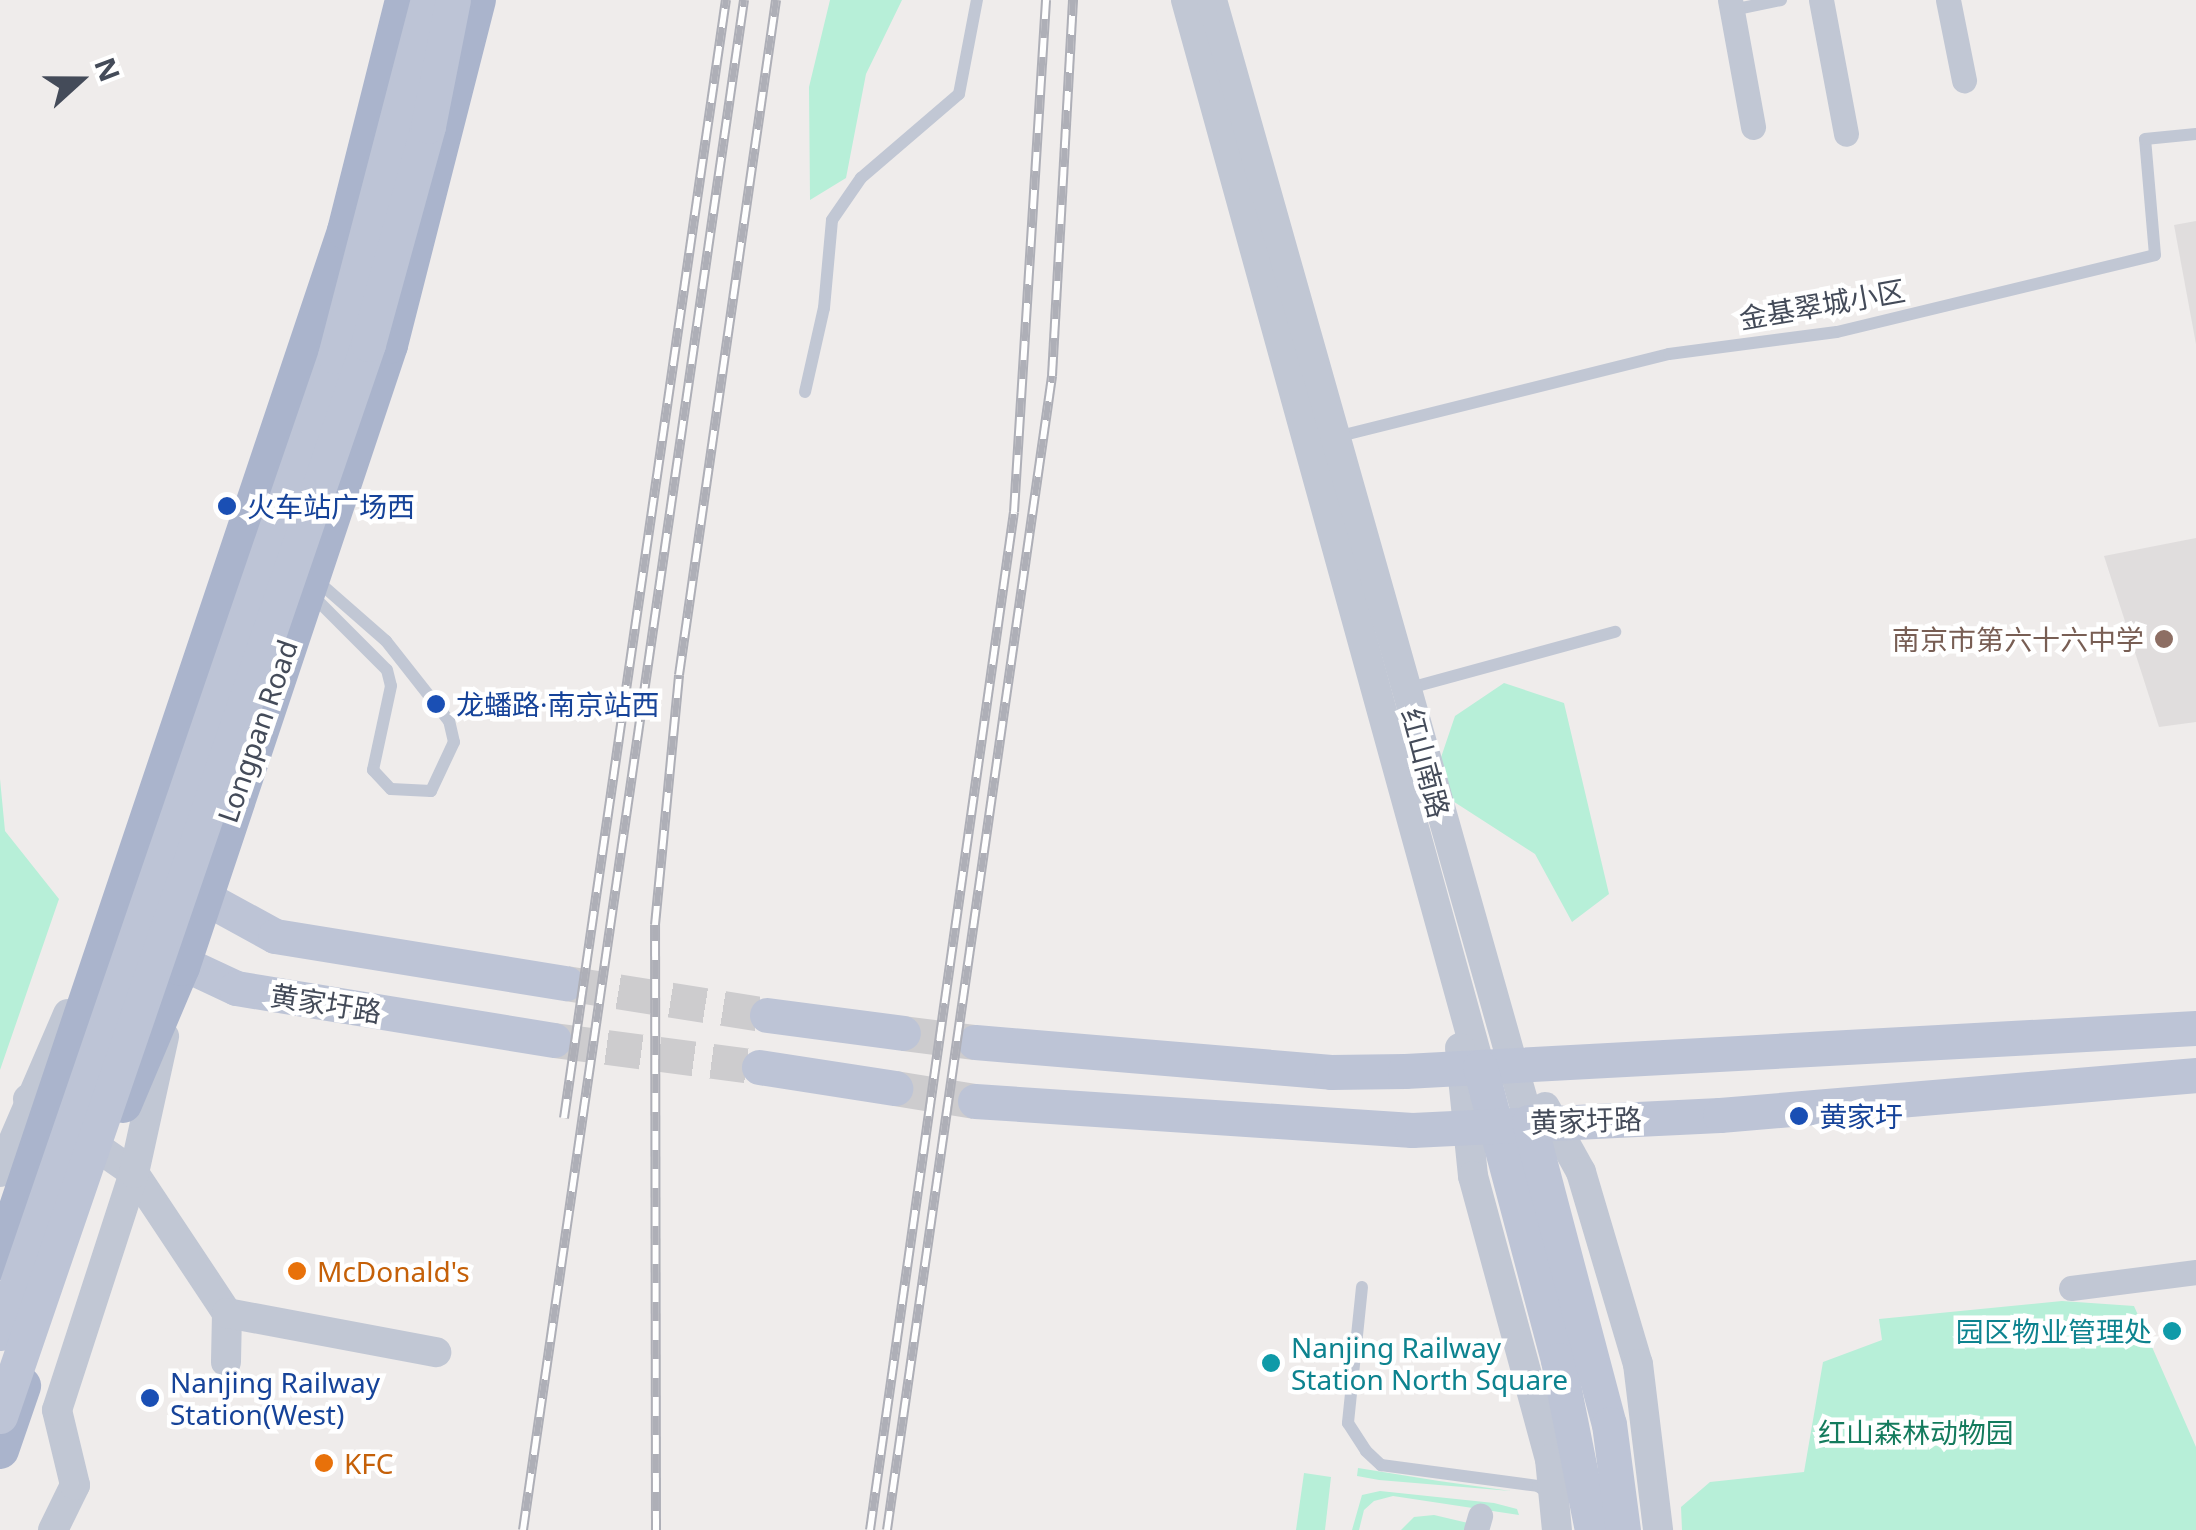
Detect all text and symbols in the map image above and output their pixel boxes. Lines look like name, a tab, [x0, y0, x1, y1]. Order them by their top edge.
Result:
north arrow	[30, 30, 130, 130]
text: N	[86, 52, 130, 87]
street label: 金基翠城小区	[1736, 273, 1908, 335]
place label: 火车站广场西	[247, 489, 415, 523]
marker: 火车站广场西	[216, 495, 238, 517]
place label: 南京市第六十六中学	[1892, 622, 2144, 656]
marker: 南京市第六十六中学	[2153, 628, 2175, 650]
street label: Longpan Road	[210, 635, 304, 827]
place label: 龙蟠路·南京站西	[456, 687, 660, 721]
marker: 龙蟠路·南京站西	[425, 693, 447, 715]
street label: 红山南路	[1395, 705, 1457, 821]
street label: 黄家圩路	[268, 978, 384, 1028]
place label: 黄家圩	[1819, 1099, 1903, 1133]
street label: 黄家圩路	[1529, 1101, 1643, 1139]
marker: 黄家圩	[1788, 1105, 1810, 1127]
place label: McDonald's	[317, 1254, 470, 1288]
marker: McDonald's	[286, 1260, 308, 1282]
place label: 园区物业管理处	[1956, 1314, 2152, 1348]
marker: 园区物业管理处	[2161, 1320, 2183, 1342]
place label: Nanjing Railway Station North Square	[1291, 1330, 1568, 1396]
marker: Nanjing Railway Station North Square	[1260, 1352, 1282, 1374]
place label: Nanjing Railway Station(West)	[170, 1365, 380, 1431]
marker: Nanjing Railway Station(West)	[139, 1387, 161, 1409]
park label: 红山森林动物园	[1818, 1415, 2014, 1449]
place label: KFC	[344, 1446, 394, 1480]
marker: KFC	[313, 1452, 335, 1474]

